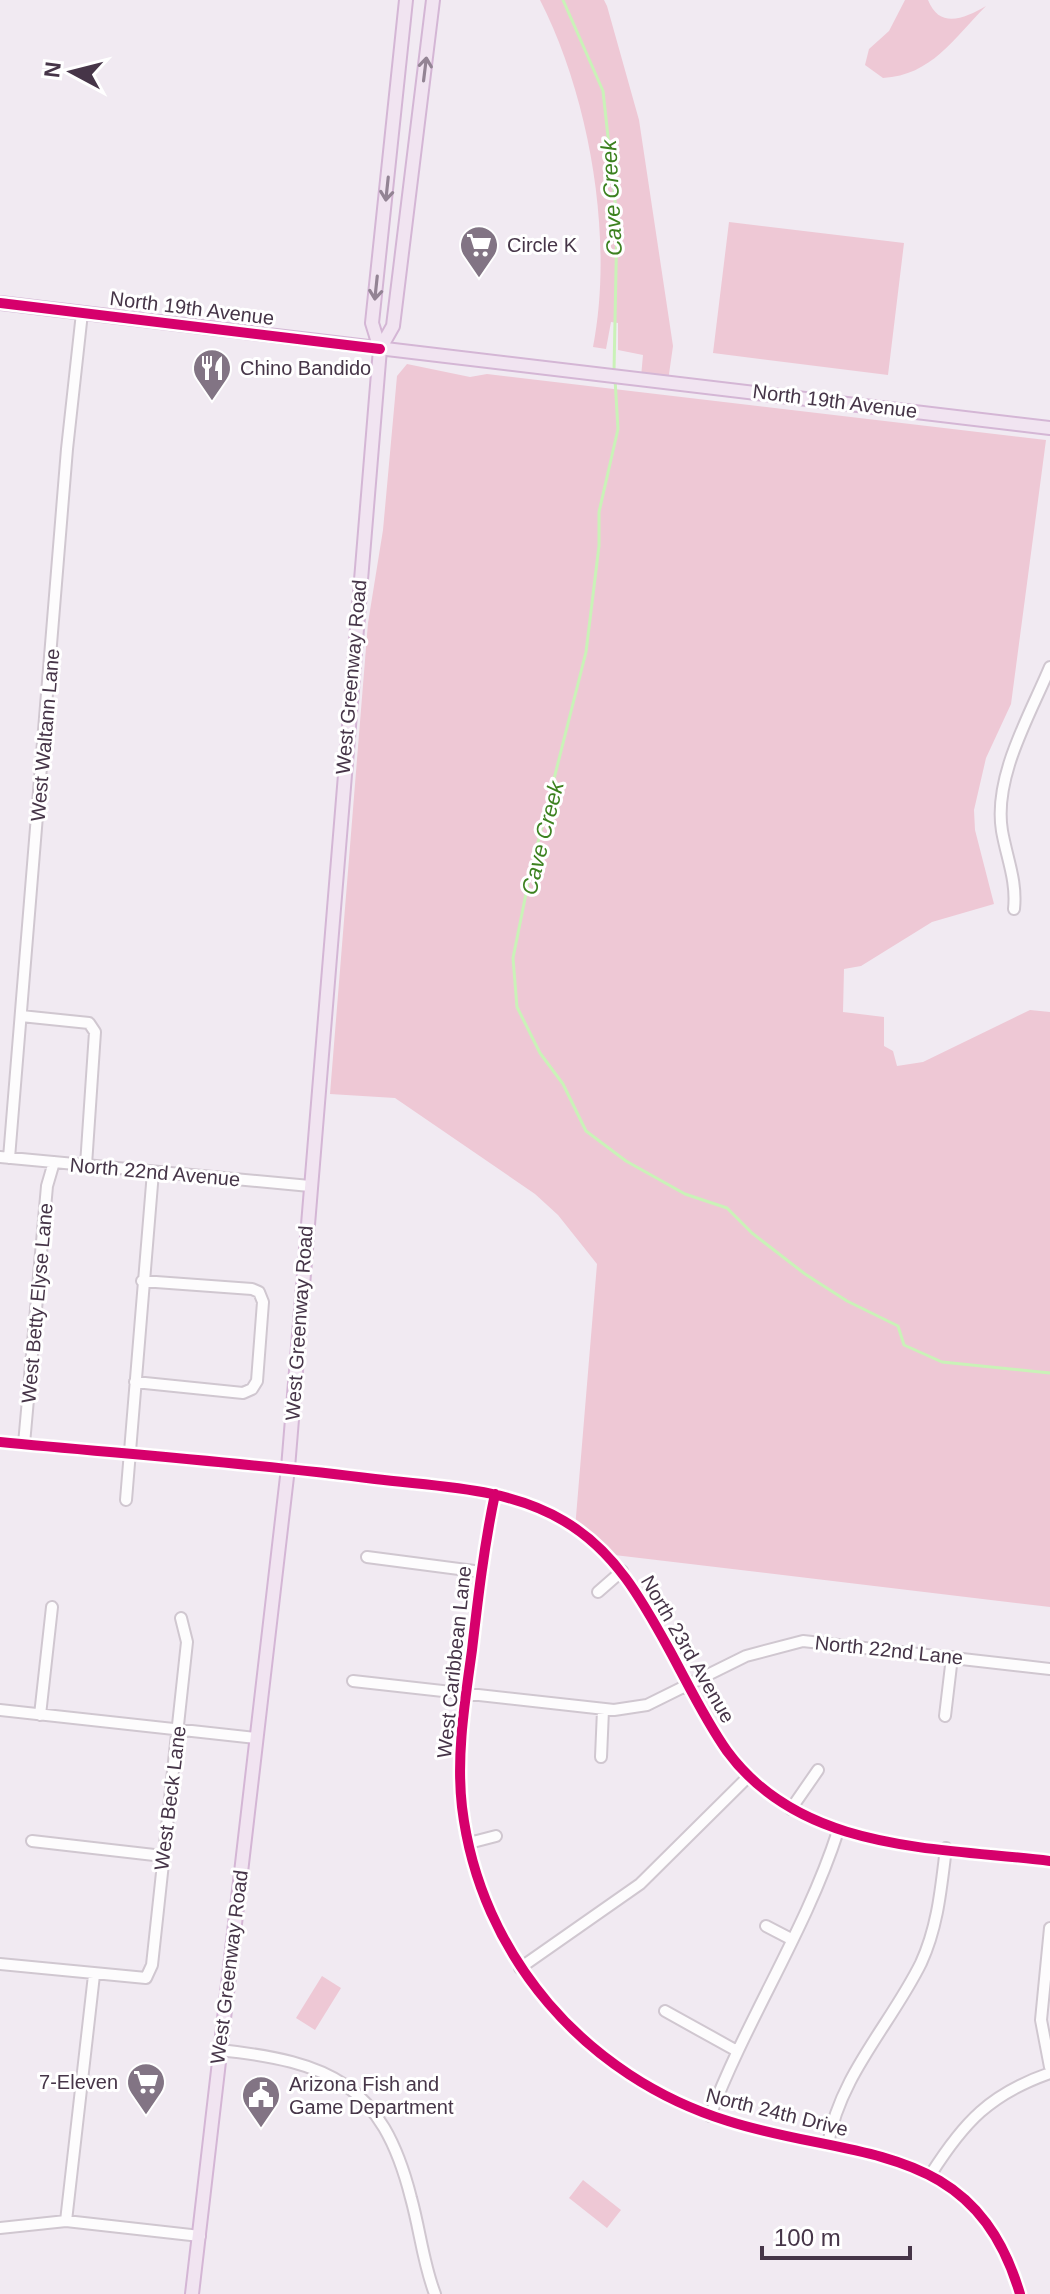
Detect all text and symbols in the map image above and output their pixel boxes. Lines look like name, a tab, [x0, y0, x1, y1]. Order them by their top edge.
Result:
north arrow	[32, 32, 112, 112]
one-way arrow	[418, 57, 433, 82]
text: N	[39, 60, 66, 79]
water label: Cave Creek	[596, 138, 627, 257]
one-way arrow	[379, 175, 394, 202]
supermarket icon: Circle K	[458, 224, 500, 279]
place label: Circle K	[507, 234, 578, 256]
one-way arrow	[368, 274, 383, 301]
street label: North 19th Avenue	[109, 287, 275, 329]
restaurant icon: Chino Bandido	[191, 347, 233, 402]
place label: Chino Bandido	[240, 357, 371, 379]
street label: North 19th Avenue	[752, 380, 918, 422]
street label: West Greenway Road	[332, 579, 370, 775]
street label: West Waltann Lane	[26, 648, 64, 822]
water label: Cave Creek	[516, 778, 569, 897]
street label: North 22nd Avenue	[69, 1154, 241, 1190]
street label: West Betty Elyse Lane	[17, 1202, 57, 1404]
street label: West Greenway Road	[281, 1225, 317, 1421]
street label: West Caribbean Lane	[433, 1565, 475, 1759]
street label: North 23rd Avenue	[637, 1571, 739, 1727]
street label: North 22nd Lane	[814, 1631, 964, 1669]
street label: West Beck Lane	[150, 1725, 190, 1871]
street label: West Greenway Road	[206, 1869, 252, 2065]
supermarket icon: 7-Eleven	[125, 2061, 167, 2116]
place label: 7-Eleven	[39, 2071, 118, 2093]
place label: Arizona Fish and Game Department	[289, 2073, 454, 2118]
public building icon: Arizona Fish and Game Department	[240, 2074, 282, 2129]
street label: North 24th Drive	[704, 2084, 850, 2140]
scale bar	[762, 2210, 910, 2260]
text: 100 m	[774, 2224, 841, 2251]

